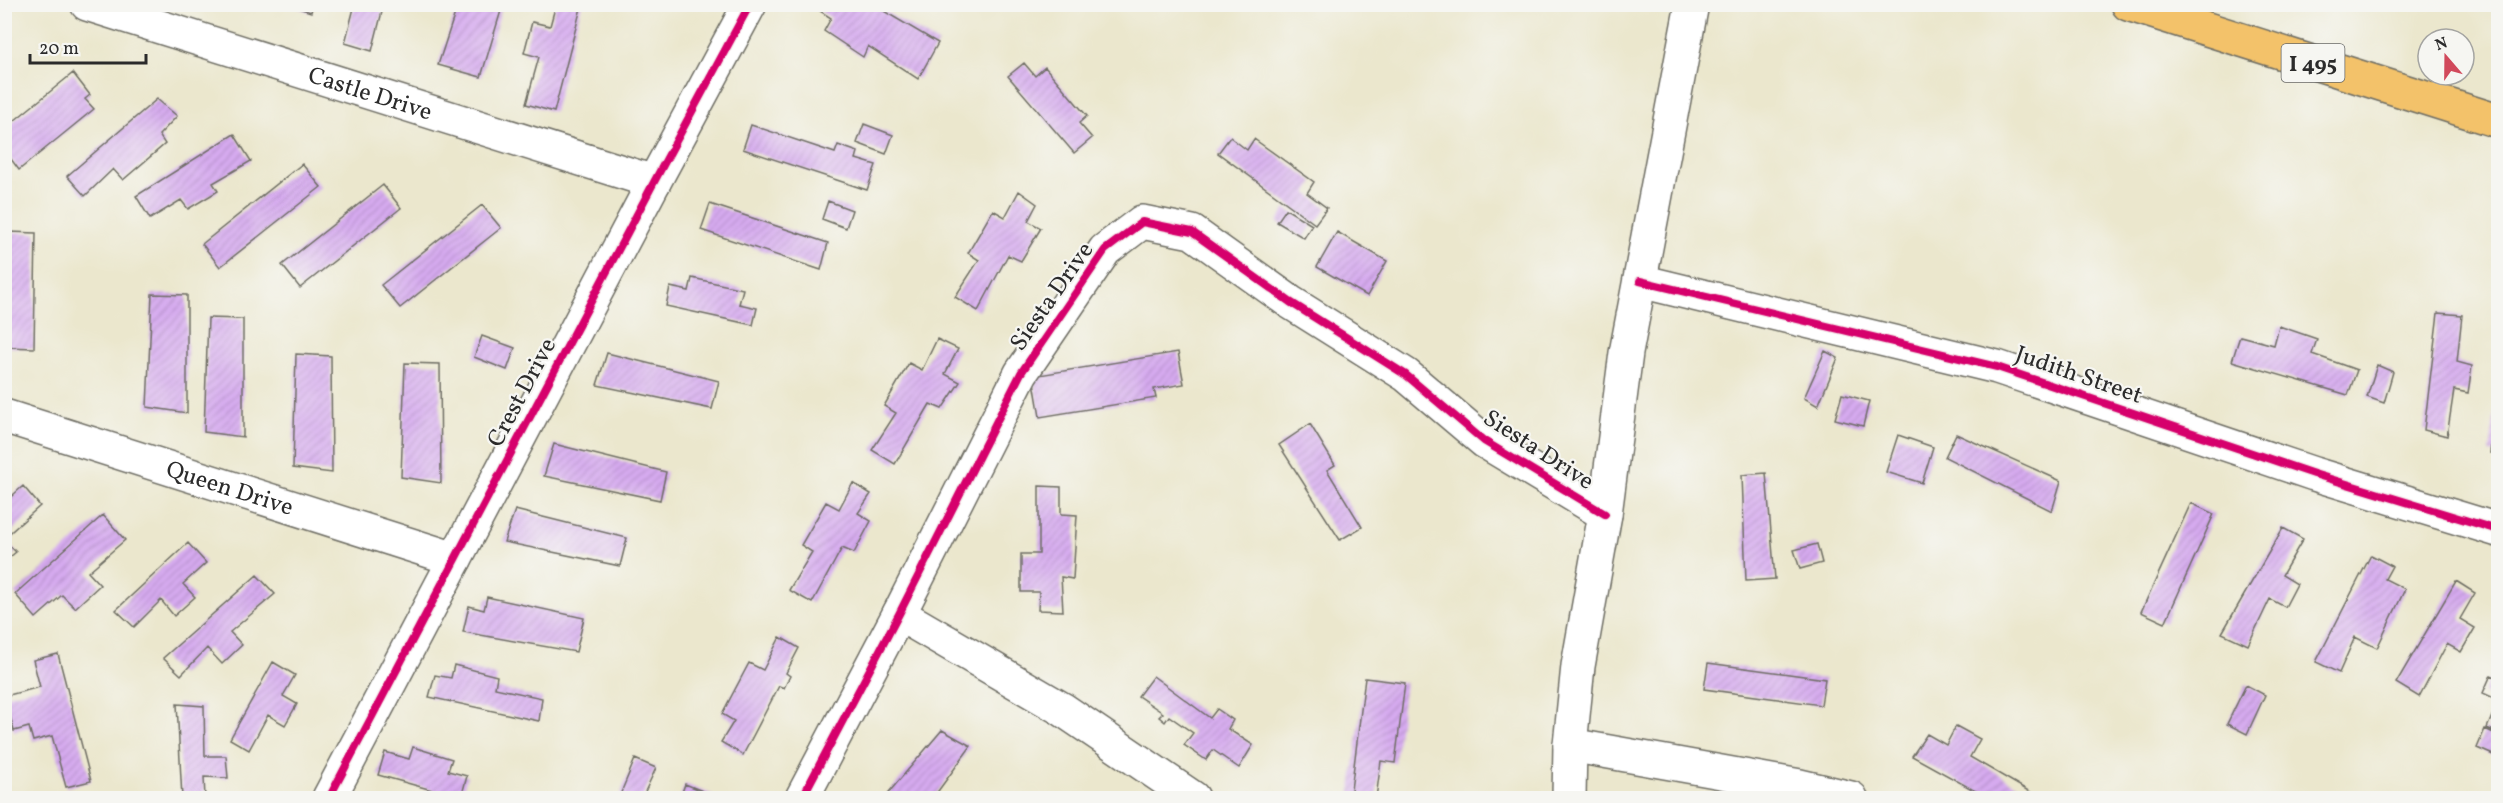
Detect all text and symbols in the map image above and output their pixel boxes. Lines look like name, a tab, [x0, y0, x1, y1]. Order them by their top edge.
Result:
scale bar	[30, 27, 146, 65]
north arrow	[2416, 27, 2476, 87]
text: N	[2432, 32, 2451, 57]
text: 20 m	[39, 37, 79, 62]
road number: I 495	[2282, 44, 2344, 82]
street label: Castle Drive	[303, 59, 436, 130]
street label: Siesta Drive	[1003, 236, 1103, 358]
street label: Crest Drive	[480, 332, 566, 454]
street label: Judith Street	[2010, 338, 2147, 414]
street label: Siesta Drive	[1476, 402, 1600, 499]
street label: Queen Drive	[161, 453, 297, 526]

